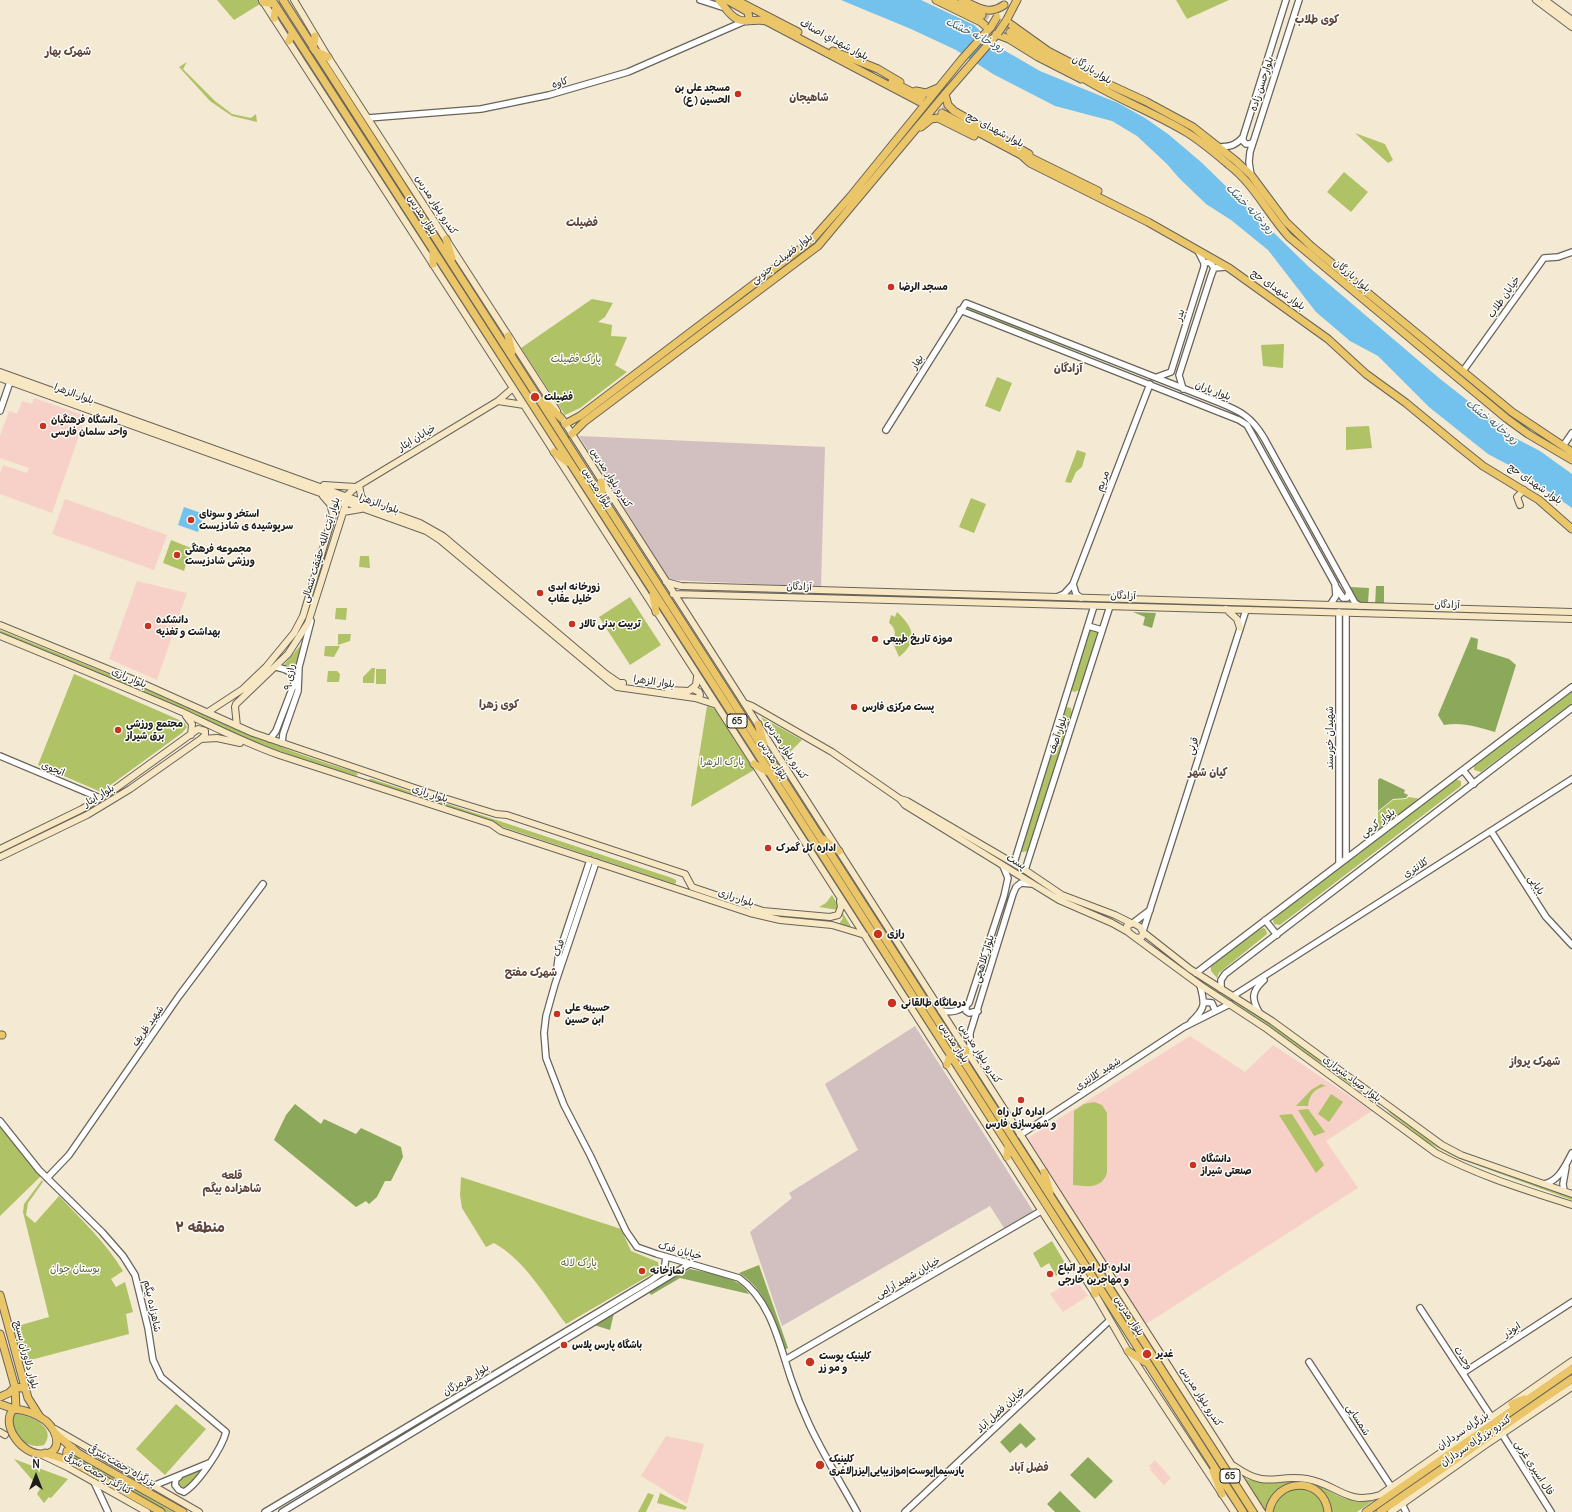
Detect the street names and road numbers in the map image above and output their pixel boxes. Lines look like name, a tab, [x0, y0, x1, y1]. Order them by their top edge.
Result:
street label: بلوار شهداي اصناف	[798, 17, 870, 63]
street label: بلوار بازرگان	[1070, 53, 1114, 87]
street label: بلوارحسن زاده	[1248, 55, 1276, 113]
street label: کاوه	[550, 75, 570, 91]
street label: بلوار شهدای حج	[964, 110, 1026, 150]
street label: کندرو بلوار مدرس	[412, 173, 460, 237]
street label: بلوار مدرس	[405, 193, 439, 237]
street label: بلوار فضیلت جنوبی	[749, 231, 815, 287]
street label: بلوار بازرگان	[1331, 257, 1373, 295]
street label: بلوار شهدای حج	[1249, 267, 1307, 313]
street label: خیابان طلاب	[1485, 274, 1523, 320]
street label: بدر	[1172, 308, 1188, 322]
street label: بهار	[908, 352, 926, 372]
street label: بلوار باران	[1193, 379, 1233, 403]
street label: بلوار الزهرا	[52, 381, 96, 407]
street label: خیابان ایثار	[396, 422, 438, 454]
street label: کندرو بلوار مدرس	[588, 446, 634, 510]
street label: بلوار شهدای حج	[1506, 461, 1564, 507]
street label: بلوار مدرس	[580, 466, 614, 510]
street label: مریم	[1094, 469, 1112, 493]
street label: بلوار الزهرا	[357, 492, 401, 516]
street label: بلوار آیت الله حقیقت شمالی	[299, 496, 343, 604]
street label: آزادگان	[786, 581, 812, 593]
street label: آزادگان	[1110, 590, 1136, 602]
street label: آزادگان	[1434, 599, 1460, 611]
street label: رازی ۹	[282, 663, 298, 691]
street label: بلوار رازی	[110, 665, 148, 691]
street label: بلوار الزهرا	[633, 673, 675, 691]
street label: شهیدان خورسند	[1324, 706, 1336, 770]
road number: 65	[727, 714, 747, 728]
street label: بلوار آصف	[1046, 714, 1070, 756]
street label: کندرو بلوار مدرس	[762, 718, 810, 782]
street label: قرنی	[1184, 736, 1202, 756]
street label: بلوار مدرس	[756, 738, 790, 782]
street label: انجوی	[40, 759, 66, 779]
street label: بلوار ایثار	[81, 782, 117, 810]
street label: بلوار رازی	[411, 783, 449, 805]
street label: بلوار کرمی	[1358, 806, 1398, 840]
street label: پست	[1004, 852, 1028, 872]
street label: کلانتری	[1401, 855, 1431, 881]
street label: بابایی	[1525, 873, 1547, 897]
street label: بلوار رازی	[717, 887, 755, 909]
street label: بلوار کلاهچی	[971, 933, 997, 985]
street label: فدک	[550, 938, 568, 958]
street label: شهید ظریف	[130, 1003, 166, 1049]
street label: بلوار مدرس	[937, 1021, 971, 1065]
street label: کندرو بلوار مدرس	[956, 1022, 1004, 1086]
street label: بلوار صیاد شیرازی	[1321, 1053, 1383, 1105]
street label: شهید کلانتری	[1073, 1055, 1123, 1093]
street label: خیابان فدک	[657, 1239, 703, 1263]
street label: خیابان شهید آرامی	[874, 1255, 942, 1301]
street label: شاهزاده بیگم	[141, 1279, 163, 1333]
street label: بلوار مدرس	[1112, 1294, 1146, 1338]
street label: بلوار دلاوران بسیج	[11, 1320, 41, 1390]
street label: ابوذر	[1501, 1320, 1523, 1340]
street label: وحدت	[1451, 1344, 1475, 1372]
street label: بلوار هرمزگان	[441, 1361, 491, 1399]
street label: کندرو بلوار مدرس	[1177, 1365, 1225, 1429]
street label: خیابان فضل آباد	[974, 1384, 1028, 1436]
street label: شمسایی	[1344, 1402, 1372, 1438]
street label: بزرگراه سرداران	[1435, 1409, 1491, 1453]
street label: کندرو بزرگراه سرداران	[1438, 1413, 1514, 1469]
street label: فال اسیری غربی	[1512, 1438, 1556, 1498]
street label: بزرگراه رحمت شرقی	[86, 1442, 158, 1490]
street label: کنارگذر رحمت شرقی	[62, 1450, 134, 1498]
road number: 65	[1220, 1469, 1240, 1483]

